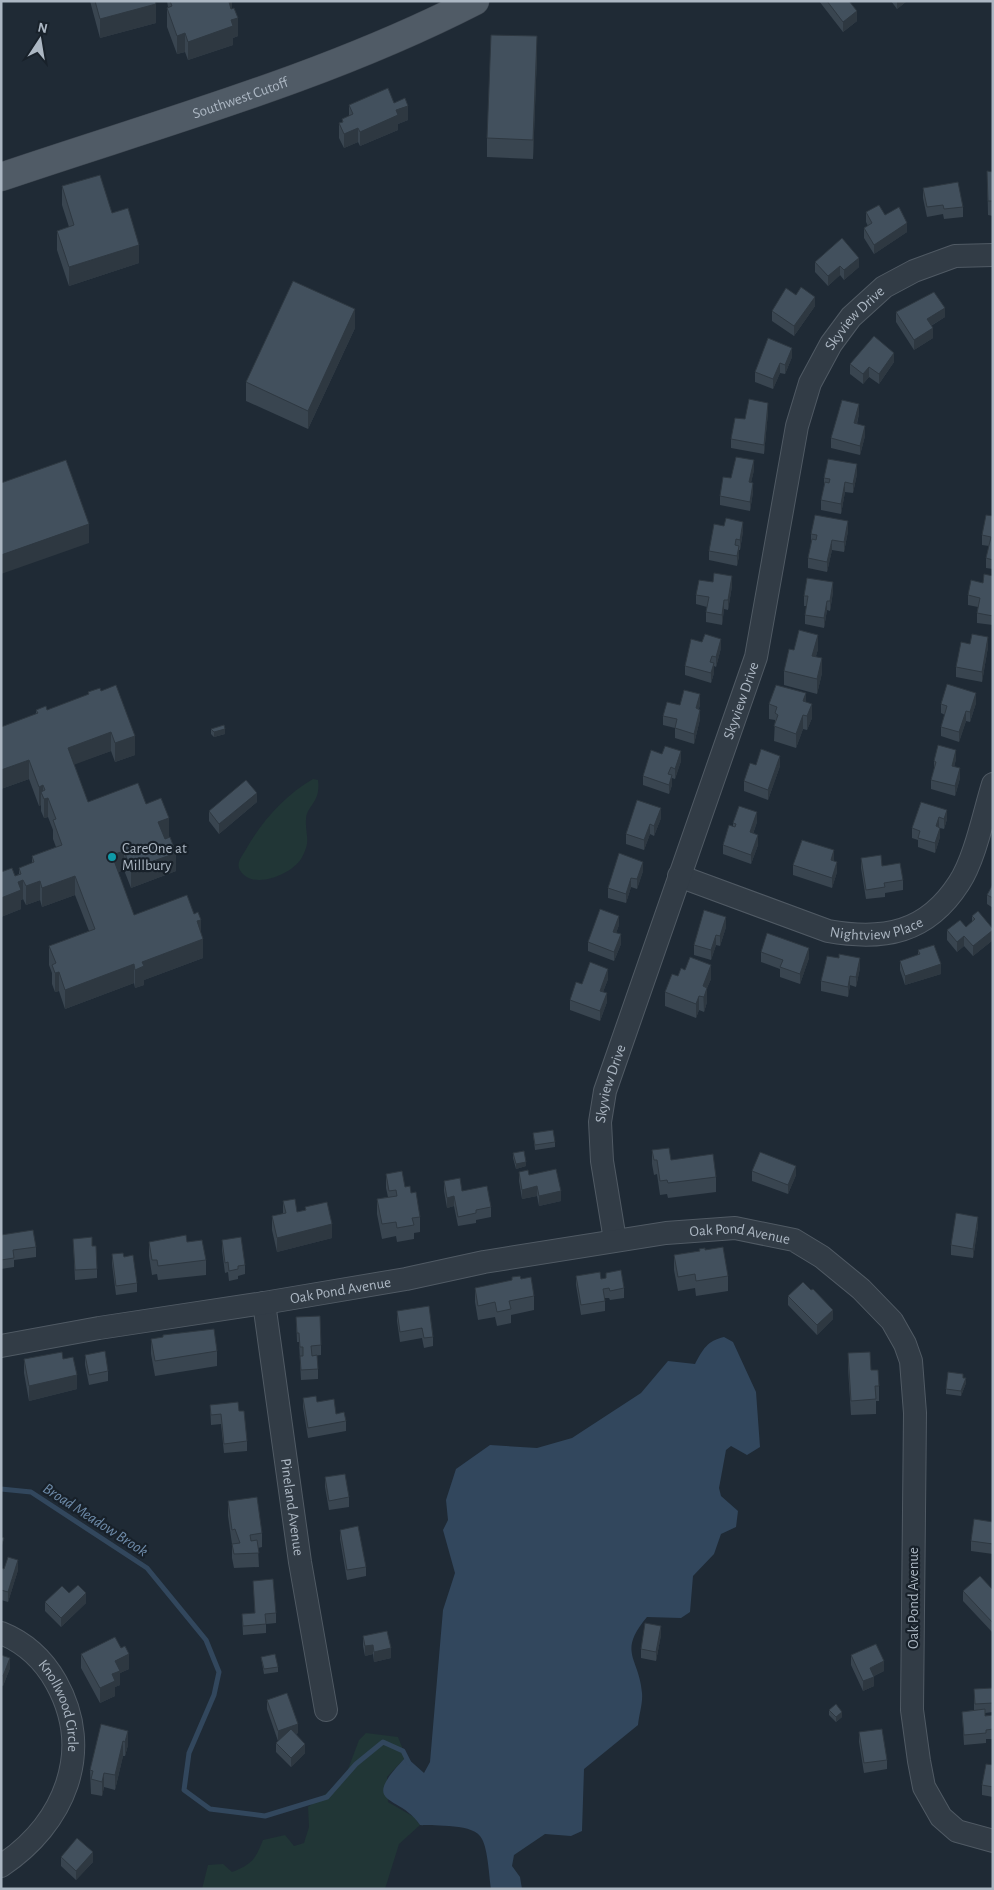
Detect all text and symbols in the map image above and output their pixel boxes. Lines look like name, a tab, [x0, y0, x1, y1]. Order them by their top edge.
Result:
north arrow	[15, 15, 65, 65]
text: N	[36, 20, 49, 36]
street label: Southwest Cutoff	[191, 74, 291, 122]
street label: Skyview Drive	[822, 283, 888, 352]
street label: Skyview Drive	[721, 660, 762, 741]
place label: CareOne at Millbury	[122, 841, 187, 873]
marker: CareOne at Millbury	[106, 851, 118, 863]
street label: Nightview Place	[829, 915, 926, 943]
street label: Skyview Drive	[593, 1042, 629, 1124]
street label: Oak Pond Avenue	[689, 1221, 791, 1247]
street label: Oak Pond Avenue	[289, 1275, 392, 1306]
street label: Pineland Avenue	[278, 1457, 306, 1557]
water label: Broad Meadow Brook	[40, 1480, 151, 1560]
street label: Oak Pond Avenue	[906, 1547, 921, 1649]
street label: Knollwood Circle	[35, 1657, 80, 1752]

